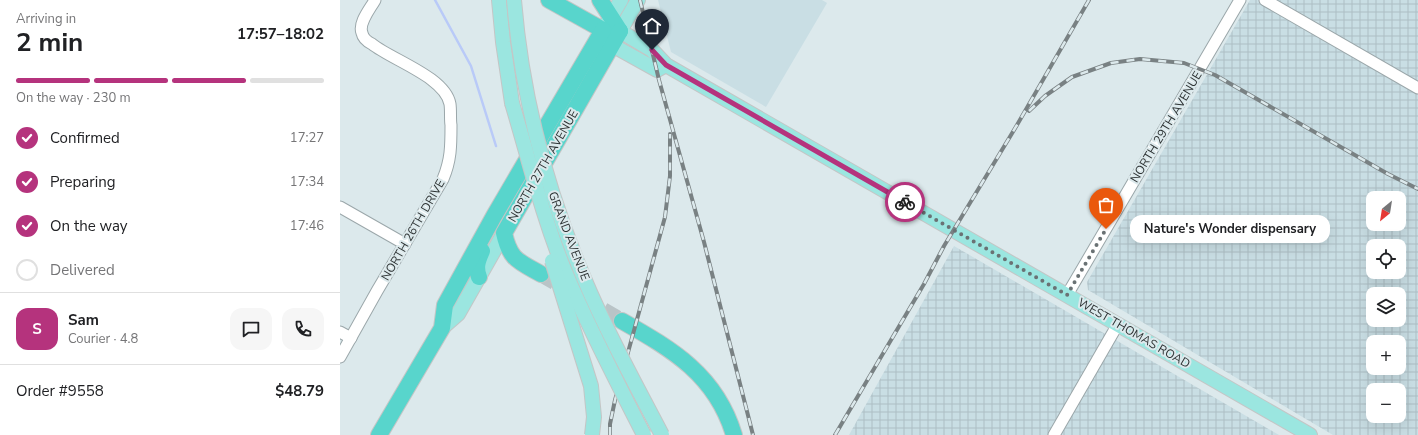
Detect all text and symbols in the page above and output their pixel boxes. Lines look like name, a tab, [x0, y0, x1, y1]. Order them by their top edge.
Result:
pin	[635, 9, 669, 50]
text: Arriving in	[16, 10, 76, 28]
icon: home	[641, 15, 663, 37]
text: 17:57–18:02	[237, 24, 324, 44]
text: 2 min	[16, 25, 83, 60]
street label: NORTH 29TH AVENUE	[1126, 68, 1206, 186]
text: On the way · 230 m	[16, 89, 131, 107]
street label: NORTH 27TH AVENUE	[504, 107, 582, 225]
icon: check	[16, 127, 38, 149]
text: Confirmed	[50, 128, 120, 148]
text: 17:27	[290, 129, 324, 147]
icon: check	[16, 171, 38, 193]
text: Preparing	[50, 172, 115, 192]
text: 17:34	[290, 173, 324, 191]
street label: NORTH 26TH DRIVE	[377, 176, 449, 284]
courier	[885, 182, 925, 222]
pin	[1089, 188, 1123, 229]
street label: GRAND AVENUE	[545, 189, 593, 283]
icon: bike	[894, 191, 916, 213]
north arrow	[1366, 191, 1406, 231]
map controls	[1366, 191, 1406, 423]
icon: bag	[1095, 194, 1117, 216]
icon: check	[16, 215, 38, 237]
callout: Nature's Wonder dispensary	[1130, 215, 1330, 243]
text: On the way	[50, 216, 128, 236]
text: 17:46	[290, 217, 324, 235]
text: Nature's Wonder dispensary	[1144, 220, 1316, 238]
button: locate	[1366, 239, 1406, 279]
text: Delivered	[50, 260, 115, 280]
button: layers	[1366, 287, 1406, 327]
street label: WEST THOMAS ROAD	[1075, 294, 1193, 372]
button: chat	[230, 308, 272, 350]
button: phone	[282, 308, 324, 350]
text: Sam	[68, 310, 99, 330]
text: S	[32, 319, 42, 339]
text: Courier · 4.8	[68, 330, 138, 348]
button: +	[1366, 335, 1406, 375]
text: Order #9558	[16, 381, 104, 401]
text: $48.79	[275, 381, 324, 401]
button: −	[1366, 383, 1406, 423]

